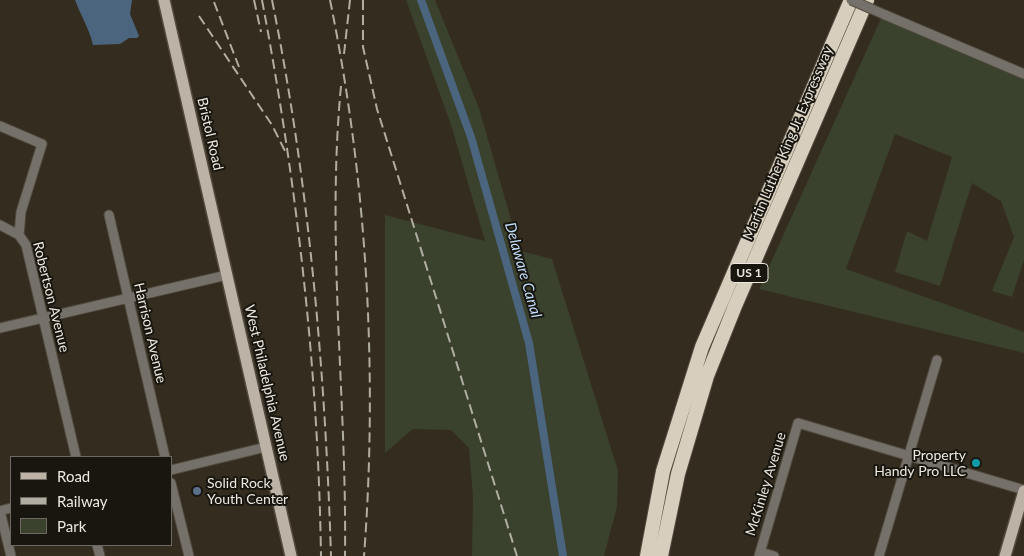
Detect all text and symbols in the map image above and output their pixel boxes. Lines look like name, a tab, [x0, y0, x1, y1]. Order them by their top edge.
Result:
street label: Martin Luther King Jr. Expressway	[739, 44, 837, 242]
street label: Bristol Road	[193, 96, 227, 172]
water label: Delaware Canal	[501, 220, 545, 320]
street label: Robertson Avenue	[29, 240, 73, 354]
road number: US 1	[730, 264, 768, 282]
street label: Harrison Avenue	[130, 281, 170, 385]
street label: West Philadelphia Avenue	[241, 303, 293, 463]
street label: McKinley Avenue	[742, 430, 790, 538]
place label: Property Handy Pro LLC	[874, 447, 966, 480]
legend	[10, 456, 172, 546]
marker: Property Handy Pro LLC	[970, 457, 982, 469]
text: Road	[57, 467, 90, 485]
place label: Solid Rock Youth Center	[207, 475, 288, 508]
marker: Solid Rock Youth Center	[191, 485, 203, 497]
text: Railway	[57, 492, 108, 510]
text: Park	[57, 517, 86, 535]

